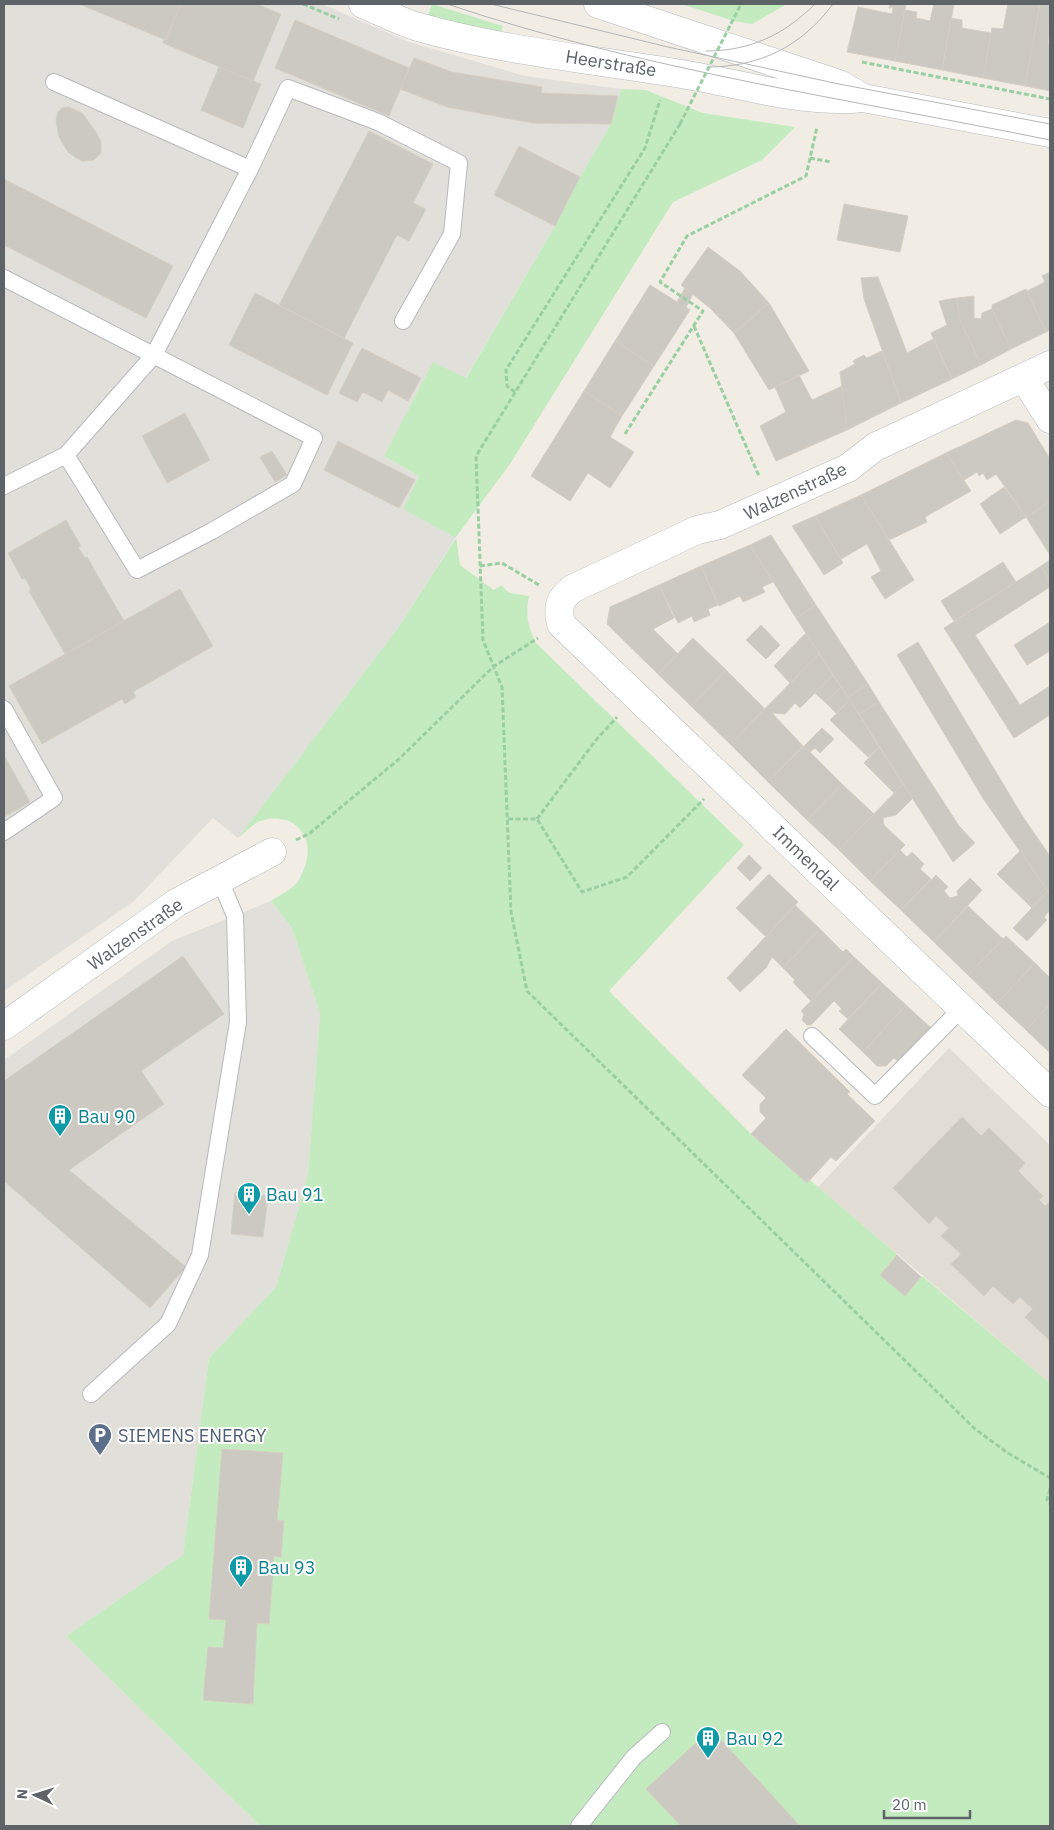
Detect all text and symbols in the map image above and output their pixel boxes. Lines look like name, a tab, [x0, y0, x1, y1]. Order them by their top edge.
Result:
street label: Heerstraße	[564, 44, 658, 82]
street label: Walzenstraße	[740, 457, 850, 525]
street label: Immendal	[768, 821, 844, 895]
street label: Walzenstraße	[83, 893, 187, 975]
building icon: Bau 90	[47, 1103, 73, 1137]
place label: Bau 90	[78, 1105, 135, 1128]
building icon: Bau 91	[236, 1181, 262, 1215]
place label: Bau 91	[266, 1183, 323, 1206]
parking icon: SIEMENS ENERGY	[87, 1422, 113, 1456]
place label: SIEMENS ENERGY	[118, 1424, 267, 1447]
building icon: Bau 93	[228, 1554, 254, 1588]
place label: Bau 93	[258, 1556, 315, 1579]
building icon: Bau 92	[695, 1725, 721, 1759]
place label: Bau 92	[726, 1727, 783, 1750]
north arrow	[10, 1770, 60, 1820]
text: N	[13, 1788, 31, 1800]
scale bar	[884, 1788, 970, 1820]
text: 20 m	[892, 1795, 927, 1814]

